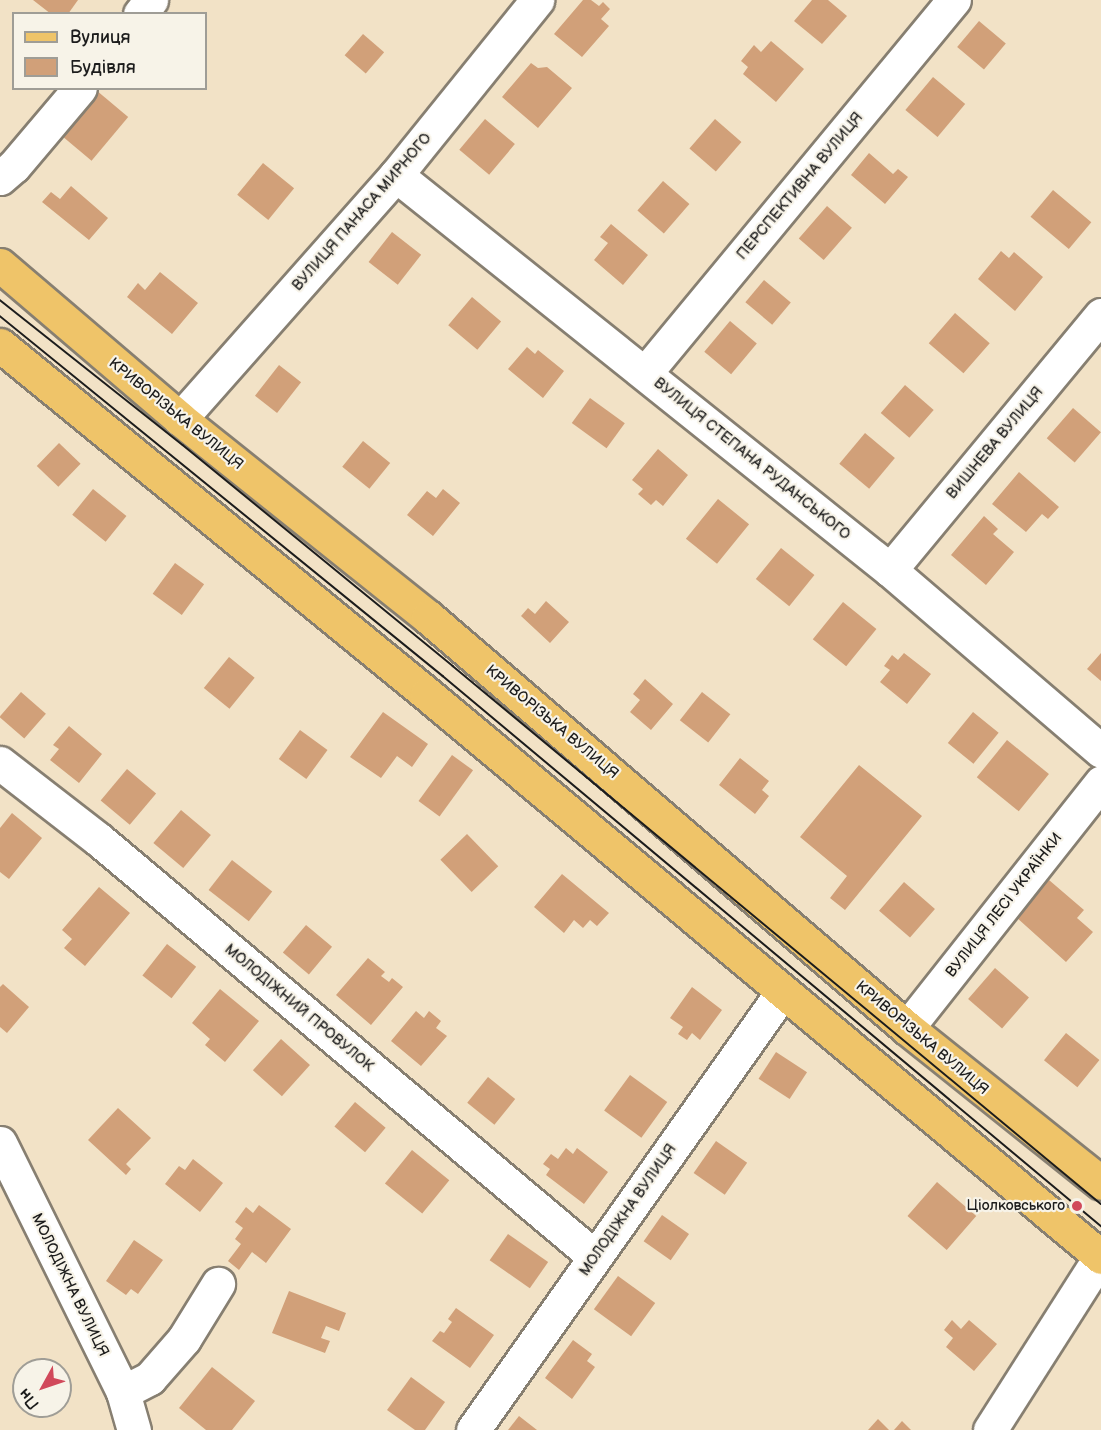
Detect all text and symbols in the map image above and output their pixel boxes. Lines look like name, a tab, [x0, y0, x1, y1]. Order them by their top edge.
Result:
legend	[12, 12, 207, 90]
text: Вулиця	[70, 27, 131, 48]
text: Будівля	[70, 57, 136, 78]
street label: ПЕРСПЕКТИВНА ВУЛИЦЯ	[733, 109, 867, 263]
street label: ВУЛИЦЯ ПАНАСА МИРНОГО	[289, 129, 435, 295]
street label: КРИВОРІЗЬКА ВУЛИЦЯ	[105, 354, 247, 474]
street label: ВУЛИЦЯ СТЕПАНА РУДАНСЬКОГО	[650, 374, 854, 544]
street label: ВИШНЕВА ВУЛИЦЯ	[943, 383, 1047, 503]
street label: КРИВОРІЗЬКА ВУЛИЦЯ	[482, 661, 622, 783]
street label: ВУЛИЦЯ ЛЕСІ УКРАЇНКИ	[942, 829, 1066, 981]
street label: МОЛОДІЖНИЙ ПРОВУЛОК	[221, 940, 377, 1076]
street label: КРИВОРІЗЬКА ВУЛИЦЯ	[852, 977, 992, 1099]
street label: МОЛОДІЖНА ВУЛИЦЯ	[576, 1141, 680, 1279]
place label: Ціолковського	[967, 1197, 1065, 1215]
marker: Ціолковського	[1070, 1199, 1084, 1213]
street label: МОЛОДІЖНА ВУЛИЦЯ	[27, 1210, 113, 1360]
north arrow	[12, 1358, 72, 1418]
text: Пн	[15, 1384, 43, 1413]

